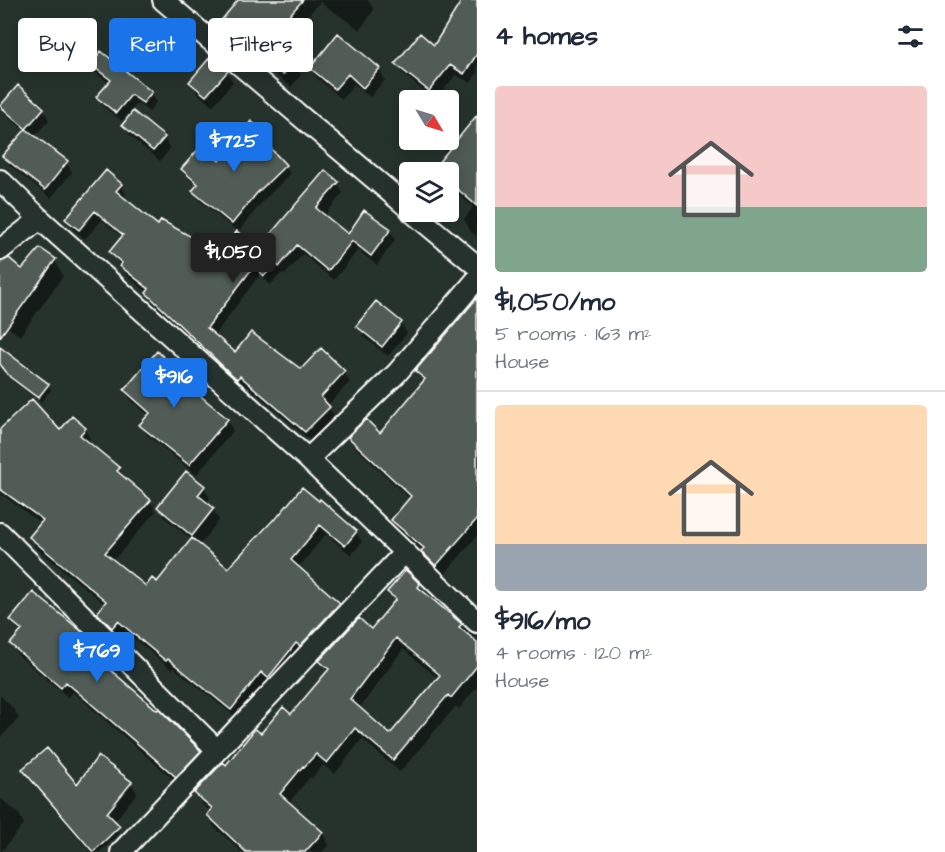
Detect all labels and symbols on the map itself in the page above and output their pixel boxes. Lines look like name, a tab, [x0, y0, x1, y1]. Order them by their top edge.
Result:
north arrow	[399, 90, 459, 150]
pin: $725	[198, 122, 270, 173]
pin: $1,050	[184, 233, 282, 284]
pin: $916	[138, 358, 210, 409]
pin: $769	[61, 632, 133, 683]

